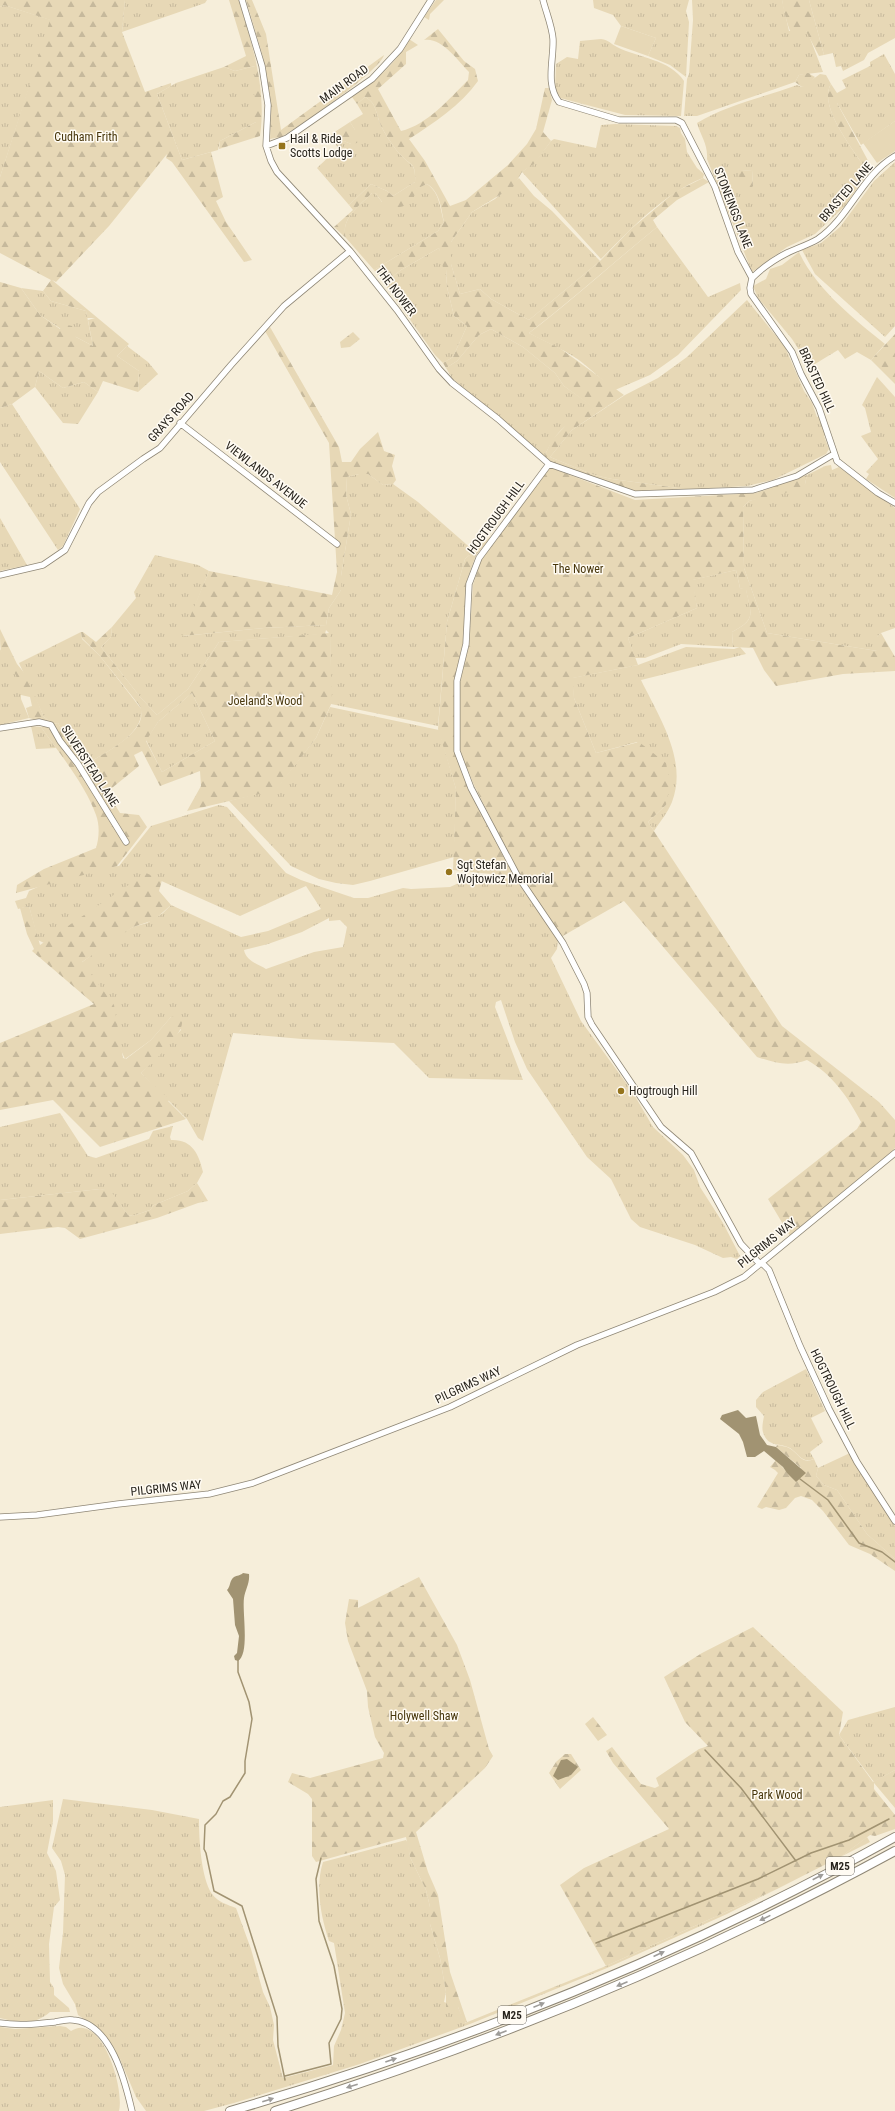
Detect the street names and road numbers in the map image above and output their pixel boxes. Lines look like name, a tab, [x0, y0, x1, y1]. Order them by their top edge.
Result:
street label: MAIN ROAD	[317, 62, 371, 106]
street label: BRASTED LANE	[816, 159, 876, 225]
street label: STONEINGS LANE	[711, 166, 755, 250]
street label: THE NOWER	[373, 263, 420, 319]
street label: BRASTED HILL	[796, 345, 838, 415]
street label: GRAYS ROAD	[145, 389, 197, 445]
street label: VIEWLANDS AVENUE	[222, 439, 310, 511]
street label: HOGTROUGH HILL	[465, 477, 528, 556]
street label: SILVERSTEAD LANE	[59, 723, 122, 809]
street label: PILGRIMS WAY	[735, 1215, 800, 1271]
street label: HOGTROUGH HILL	[808, 1347, 859, 1432]
street label: PILGRIMS WAY	[433, 1363, 504, 1406]
street label: PILGRIMS WAY	[130, 1477, 203, 1499]
road number: M25	[826, 1857, 854, 1875]
road number: M25	[498, 2006, 526, 2024]

